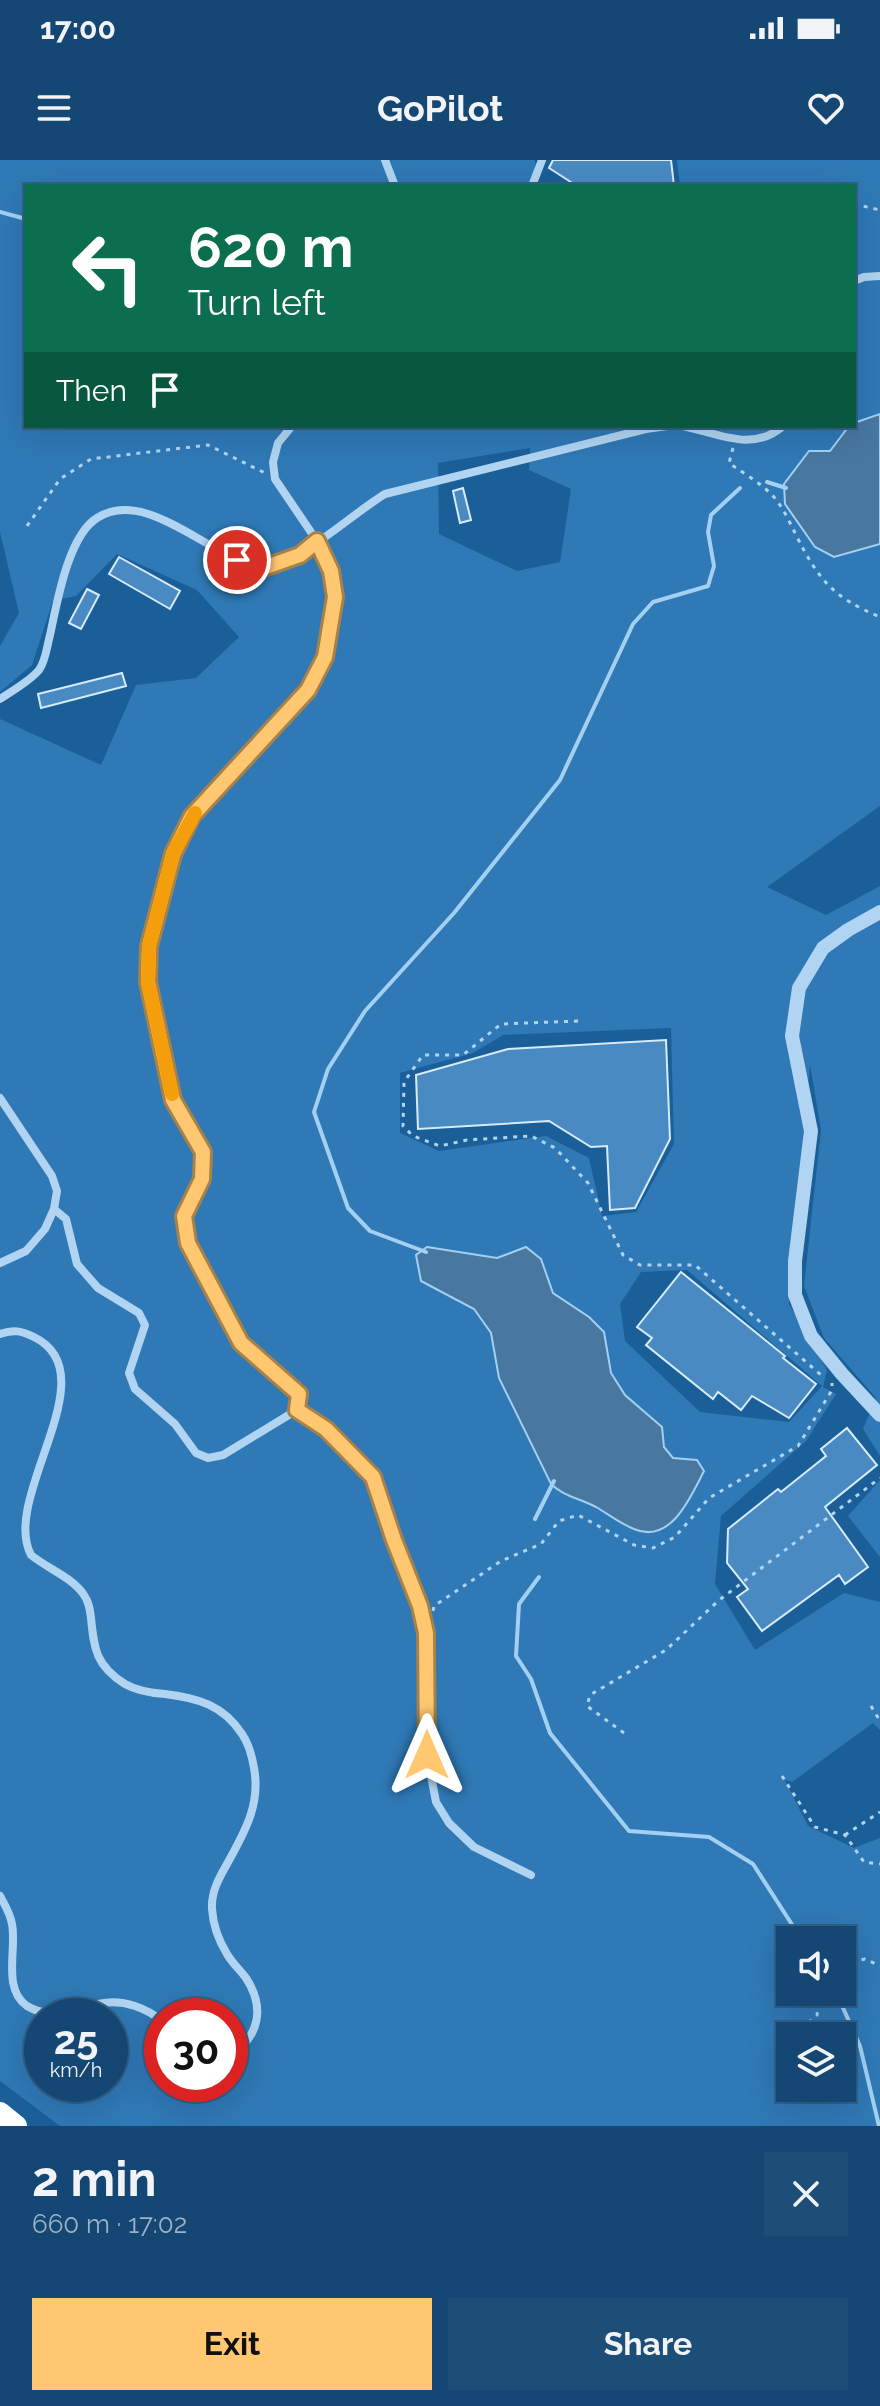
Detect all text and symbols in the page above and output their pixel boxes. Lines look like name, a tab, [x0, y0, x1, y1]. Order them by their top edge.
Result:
text: 17:00	[40, 11, 116, 46]
icon: menu	[32, 86, 76, 130]
icon: heart	[804, 86, 848, 130]
text: GoPilot	[377, 87, 503, 129]
text: 620 m	[188, 214, 354, 280]
icon: left	[56, 216, 160, 320]
text: Turn left	[188, 281, 326, 323]
icon: arrive	[143, 368, 187, 412]
text: Then	[56, 373, 127, 408]
pin	[203, 526, 271, 594]
icon: arrive	[215, 538, 259, 582]
position arrow	[385, 1713, 469, 1797]
map controls	[776, 1926, 856, 2102]
button: sound	[776, 1926, 856, 2006]
speed limit sign: 30	[144, 1998, 248, 2102]
text: 25	[54, 2016, 98, 2063]
button: layers	[776, 2022, 856, 2102]
text: km/h	[50, 2058, 102, 2082]
text: 2 min	[32, 2151, 157, 2207]
button: close	[764, 2152, 848, 2236]
text: 660 m · 17:02	[32, 2209, 187, 2239]
button: Exit	[32, 2298, 432, 2390]
button: Share	[448, 2298, 848, 2390]

